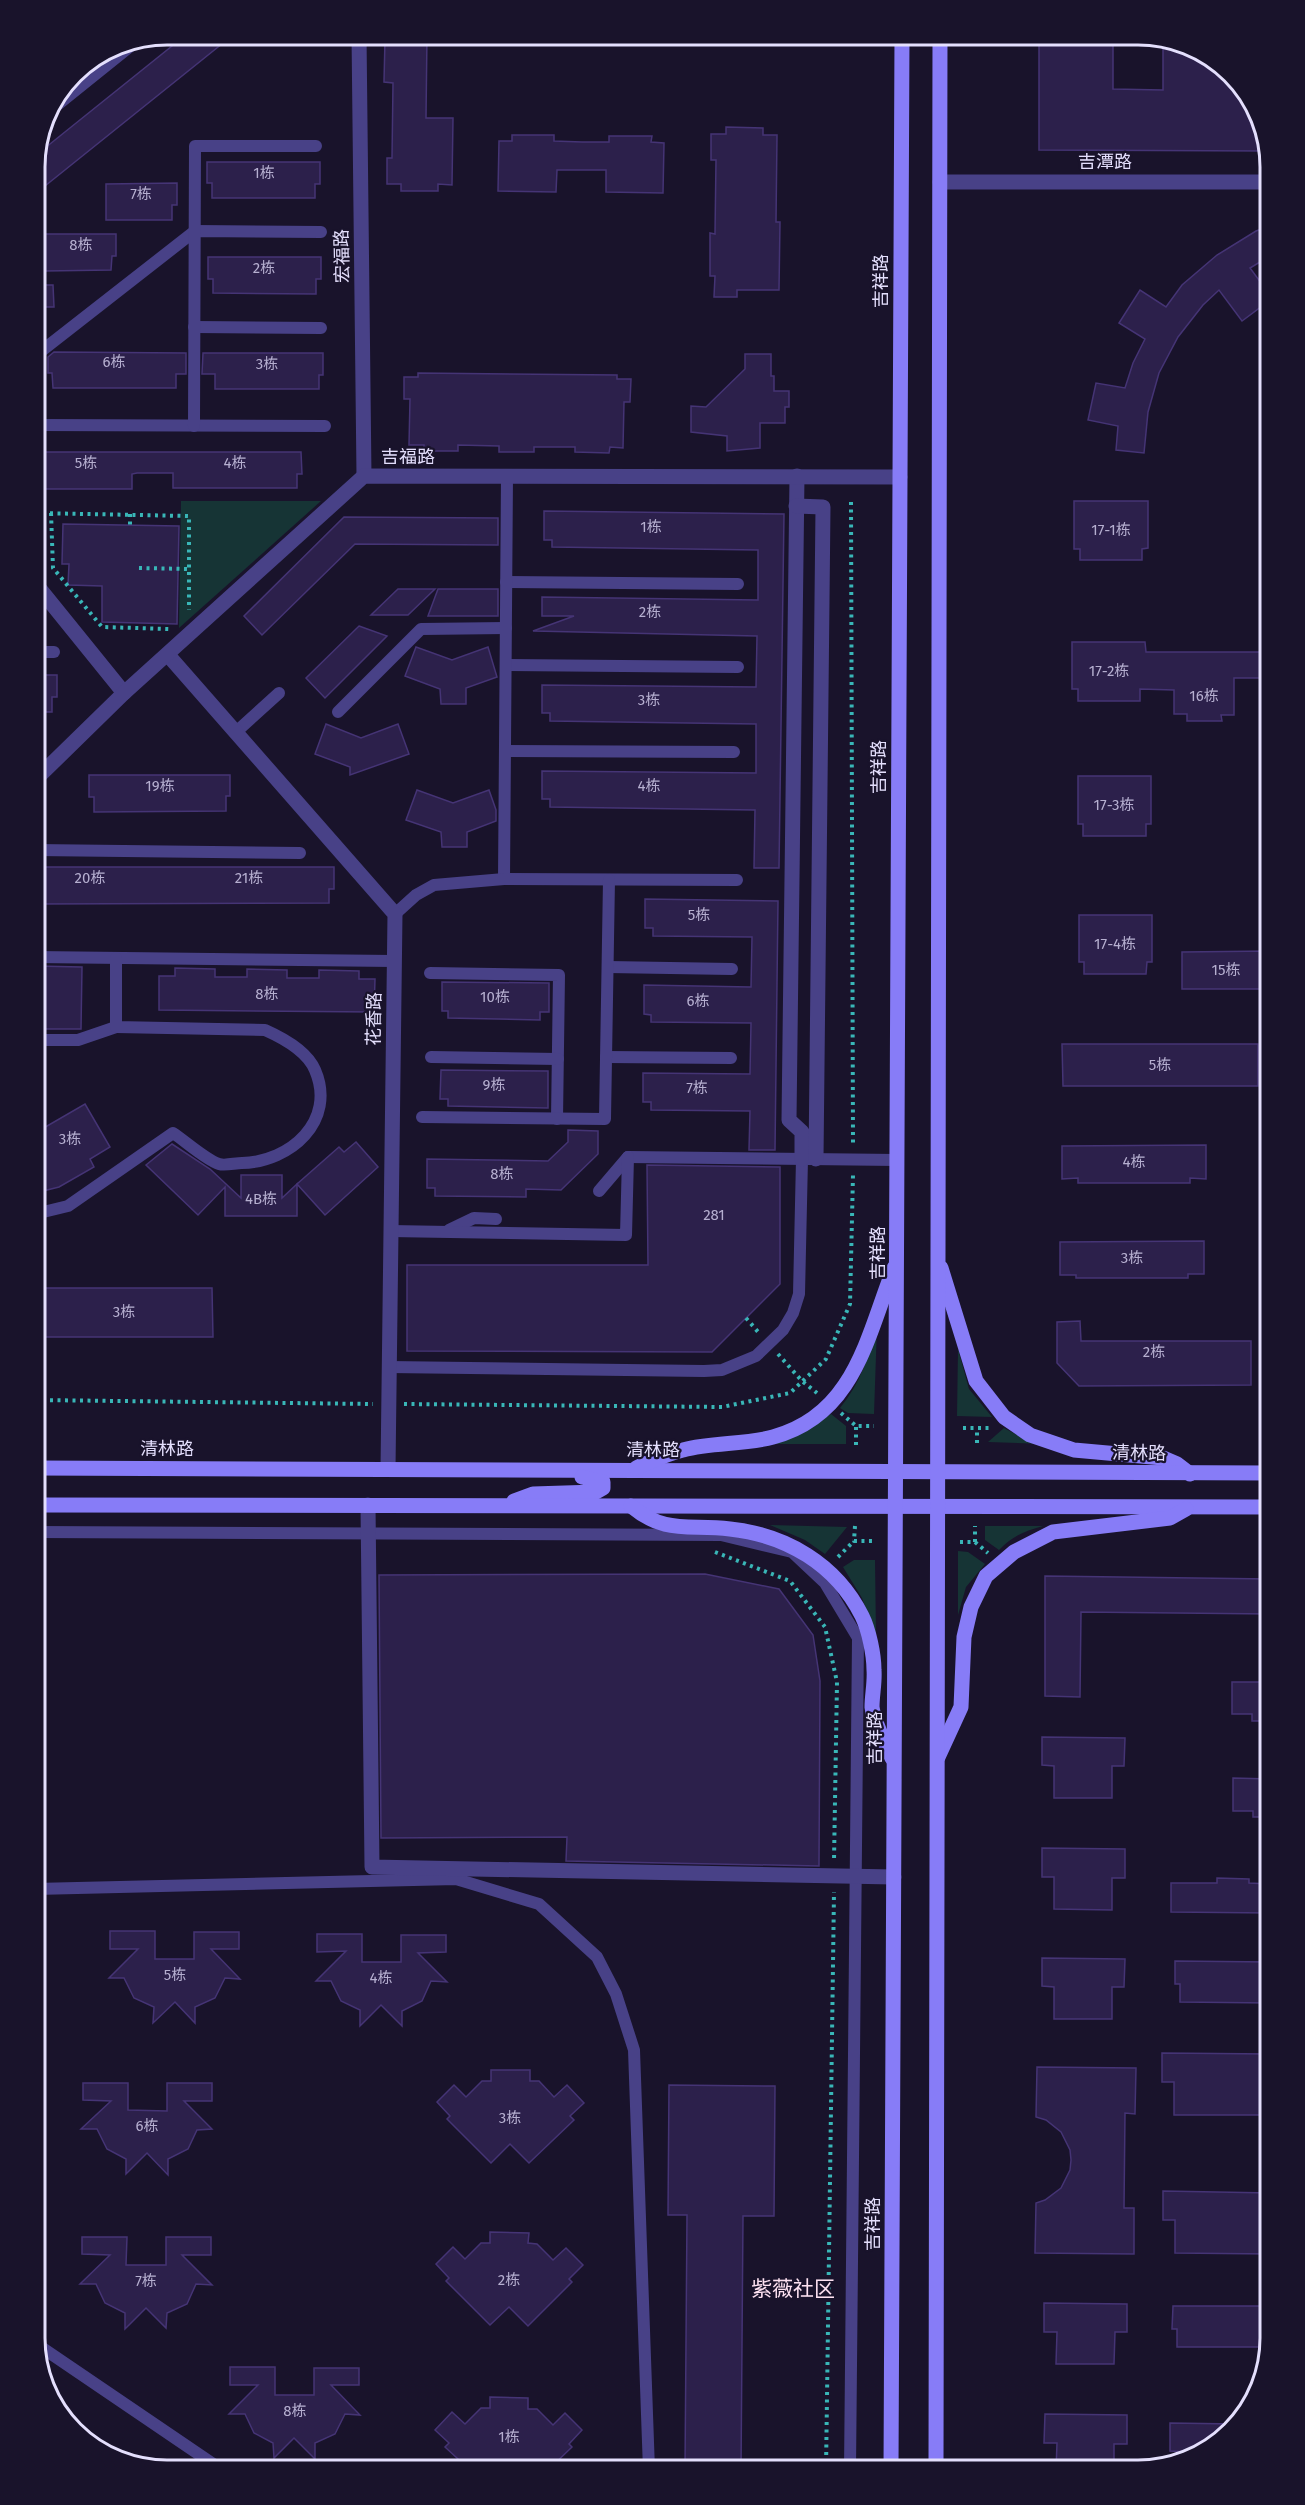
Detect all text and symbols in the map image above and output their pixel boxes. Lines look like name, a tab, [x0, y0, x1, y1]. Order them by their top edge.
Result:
street label: 吉潭路	[1078, 151, 1132, 173]
house number: 1栋	[253, 164, 275, 182]
house number: 7栋	[130, 185, 152, 203]
street label: 宏福路	[331, 229, 353, 283]
house number: 8栋	[69, 236, 93, 254]
street label: 吉祥路	[870, 254, 892, 308]
house number: 2栋	[253, 259, 275, 277]
house number: 6栋	[103, 353, 126, 371]
house number: 3栋	[256, 355, 278, 373]
street label: 吉福路	[381, 446, 435, 468]
house number: 5栋	[75, 454, 97, 472]
house number: 4栋	[224, 454, 246, 472]
house number: 1栋	[640, 518, 662, 536]
house number: 17-1栋	[1091, 521, 1131, 539]
house number: 2栋	[639, 603, 661, 621]
house number: 17-2栋	[1089, 662, 1129, 680]
house number: 16栋	[1189, 687, 1219, 705]
house number: 3栋	[638, 691, 660, 709]
street label: 吉祥路	[868, 740, 890, 794]
house number: 19栋	[145, 777, 175, 795]
house number: 4栋	[638, 777, 660, 795]
house number: 17-3栋	[1094, 796, 1134, 814]
house number: 20栋	[75, 869, 105, 887]
house number: 21栋	[235, 869, 263, 887]
house number: 5栋	[688, 906, 710, 924]
house number: 17-4栋	[1094, 935, 1136, 953]
house number: 15栋	[1211, 961, 1241, 979]
house number: 8栋	[255, 985, 279, 1003]
house number: 10栋	[480, 988, 510, 1006]
street label: 花香路	[363, 992, 385, 1046]
house number: 6栋	[687, 992, 710, 1010]
house number: 5栋	[1149, 1056, 1171, 1074]
house number: 9栋	[483, 1076, 505, 1094]
house number: 7栋	[686, 1079, 708, 1097]
house number: 3栋	[59, 1130, 81, 1148]
house number: 4栋	[1123, 1153, 1145, 1171]
house number: 8栋	[490, 1165, 514, 1183]
house number: 4B栋	[245, 1190, 277, 1208]
house number: 281	[703, 1206, 725, 1224]
street label: 吉祥路	[867, 1226, 889, 1280]
house number: 3栋	[1121, 1249, 1143, 1267]
house number: 3栋	[113, 1303, 135, 1321]
house number: 2栋	[1143, 1343, 1165, 1361]
street label: 清林路	[140, 1438, 194, 1460]
street label: 清林路	[626, 1439, 680, 1461]
street label: 清林路	[1112, 1442, 1166, 1464]
street label: 吉祥路	[864, 1711, 886, 1765]
house number: 5栋	[164, 1966, 186, 1984]
house number: 4栋	[370, 1969, 392, 1987]
house number: 3栋	[499, 2109, 521, 2127]
house number: 6栋	[136, 2117, 159, 2135]
street label: 吉祥路	[862, 2197, 884, 2251]
house number: 2栋	[498, 2271, 520, 2289]
house number: 7栋	[135, 2272, 157, 2290]
district label: 紫薇社区	[751, 2276, 835, 2302]
house number: 8栋	[283, 2402, 307, 2420]
house number: 1栋	[498, 2428, 520, 2446]

